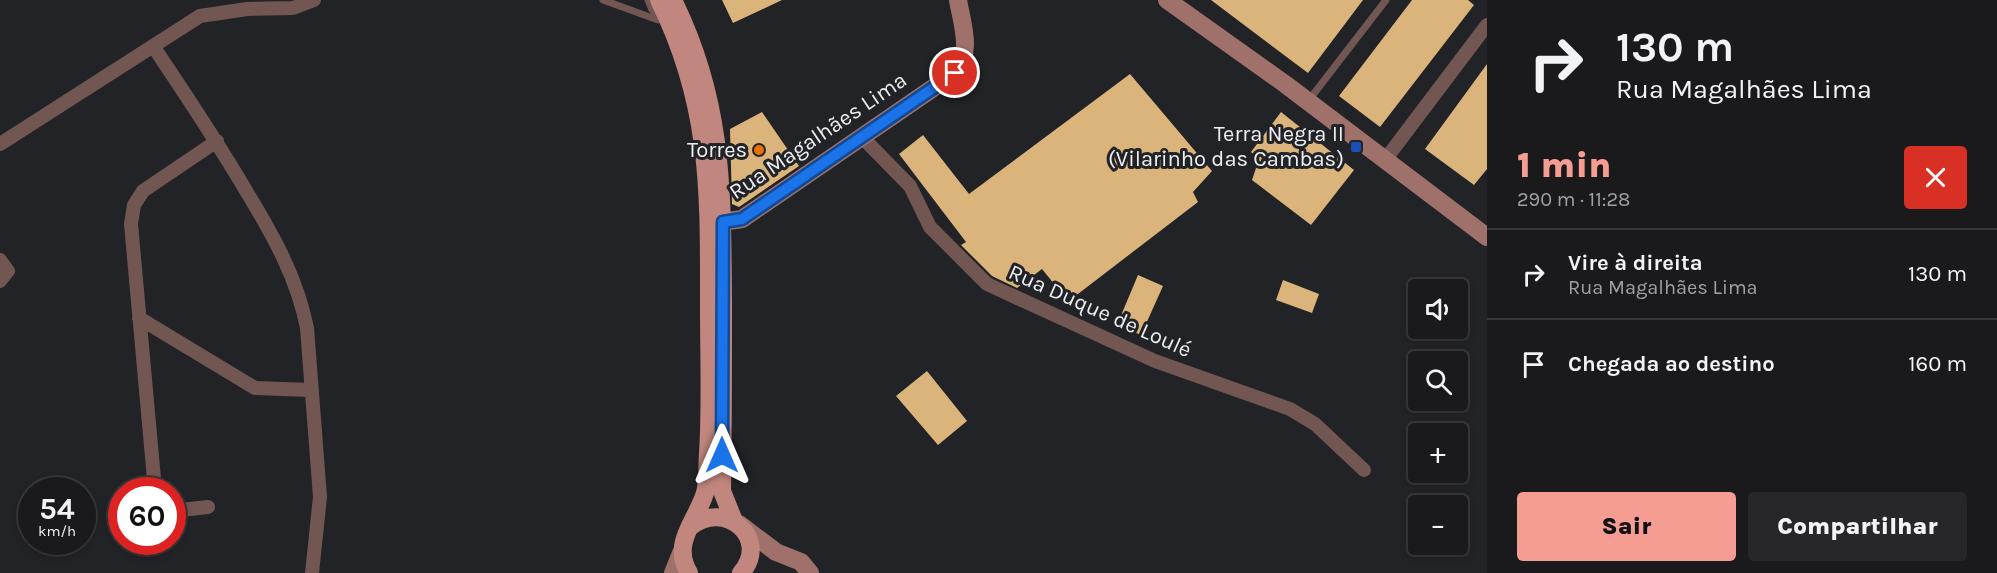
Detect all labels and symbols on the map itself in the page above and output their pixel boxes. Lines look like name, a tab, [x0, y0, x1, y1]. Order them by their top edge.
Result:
pin	[929, 47, 980, 98]
street label: Rua Magalhães Lima	[724, 67, 912, 205]
place label: Terra Negra II (Vilarinho das Cambas)	[1108, 121, 1344, 172]
place label: Torres	[687, 137, 747, 163]
marker: Terra Negra II (Vilarinho das Cambas)	[1349, 140, 1363, 154]
marker: Torres	[752, 143, 766, 157]
street label: Rua Duque de Loulé	[1005, 259, 1195, 363]
position arrow	[690, 423, 754, 487]
speed limit sign: 60	[108, 477, 186, 555]

